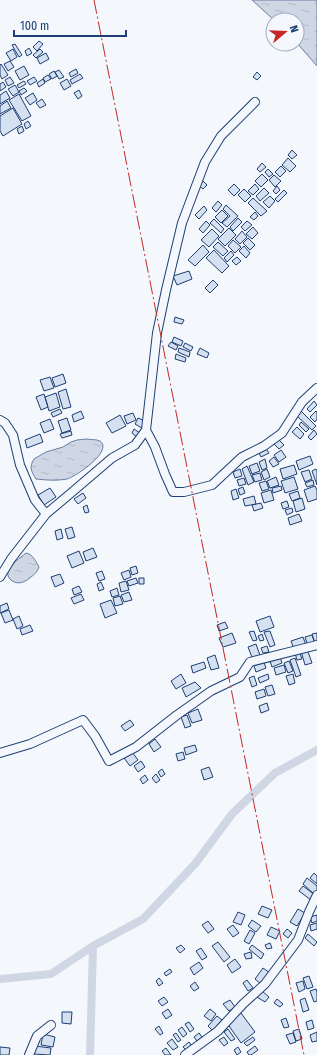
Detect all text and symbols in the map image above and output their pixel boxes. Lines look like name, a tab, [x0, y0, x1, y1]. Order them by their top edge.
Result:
scale bar	[14, 12, 126, 38]
north arrow	[265, 12, 305, 52]
text: 100 m	[20, 19, 49, 33]
text: N	[287, 24, 301, 34]

